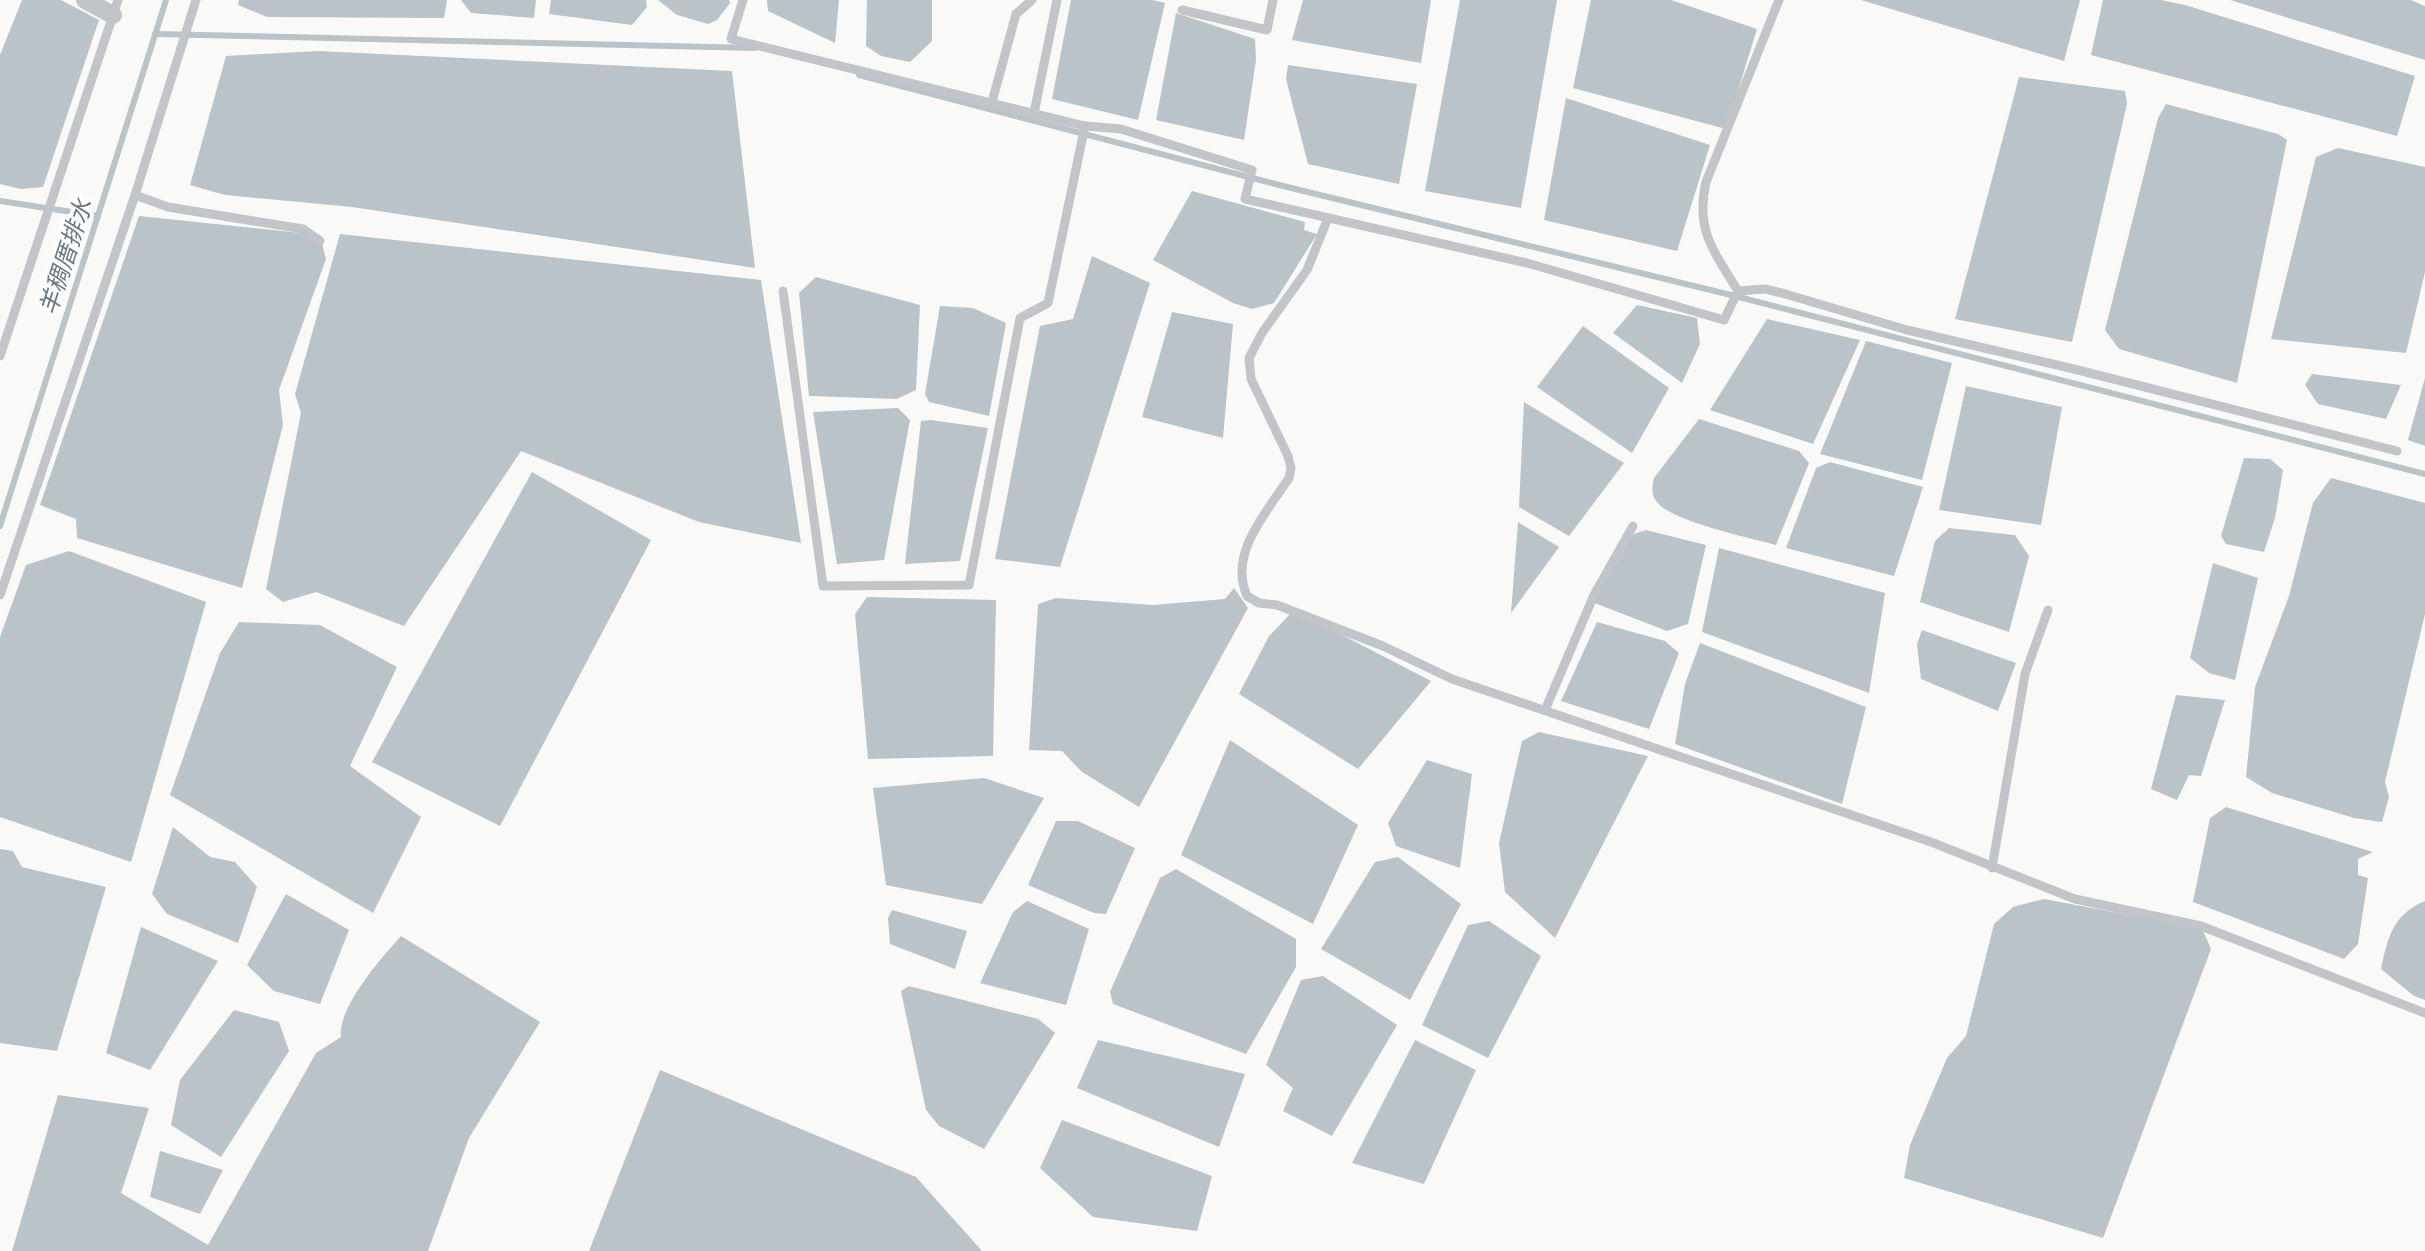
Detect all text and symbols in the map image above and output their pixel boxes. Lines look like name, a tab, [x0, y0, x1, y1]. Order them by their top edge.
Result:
water label: 羊稠厝排水	[32, 194, 99, 319]

